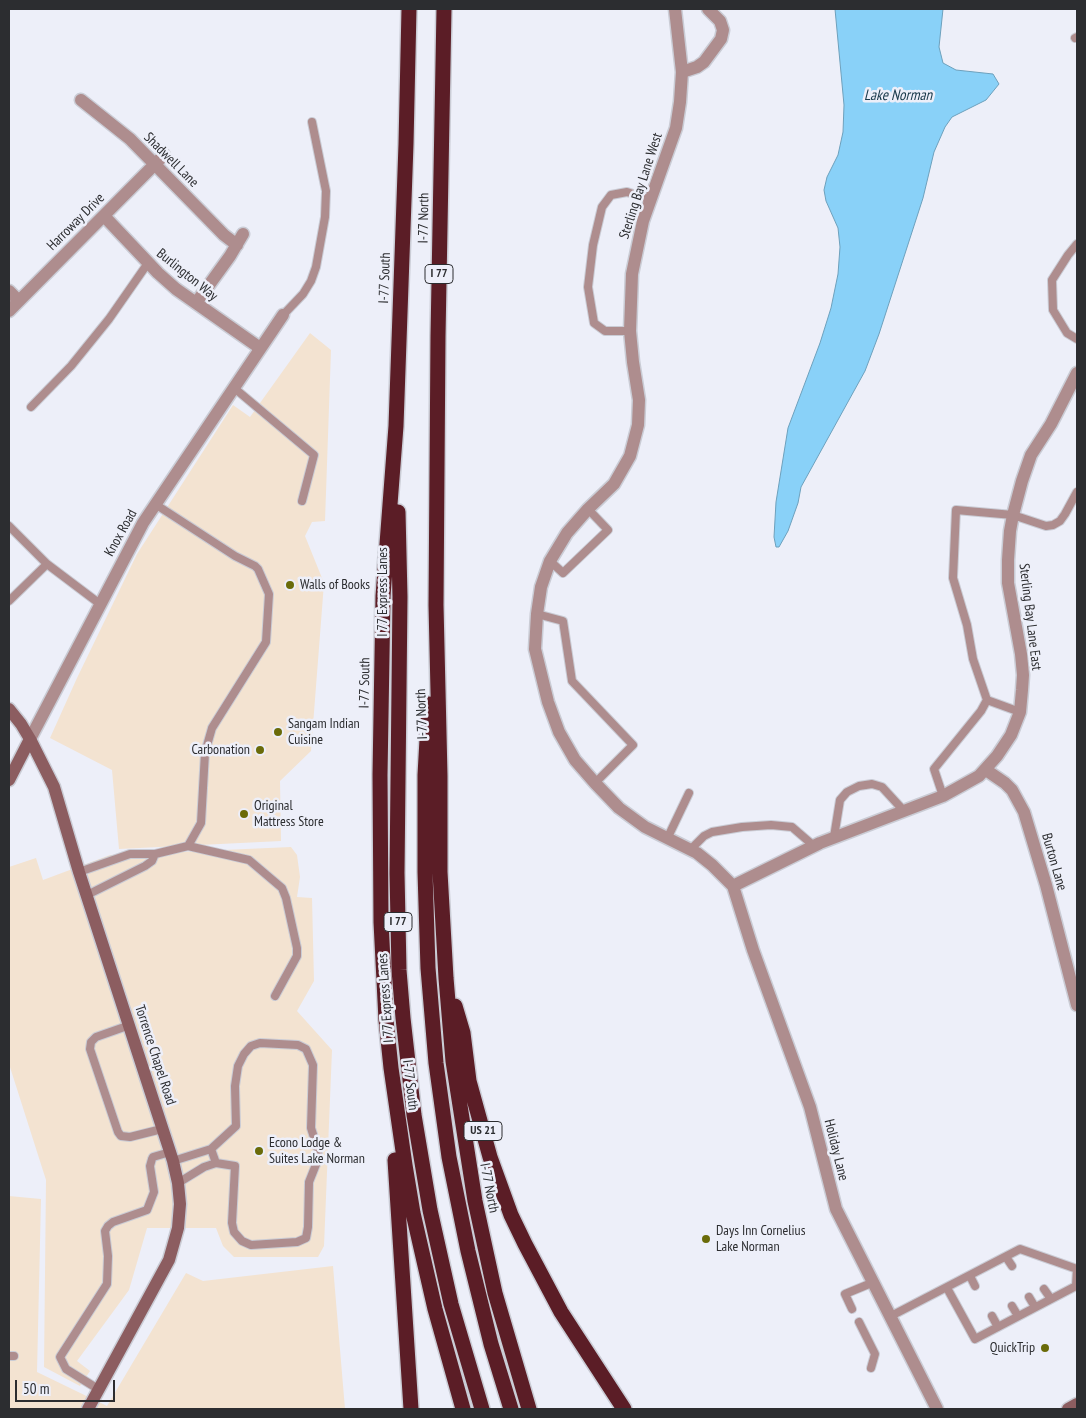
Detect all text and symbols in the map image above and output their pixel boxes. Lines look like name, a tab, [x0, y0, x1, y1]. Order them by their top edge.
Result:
water label: Lake Norman	[864, 87, 932, 105]
street label: Shadwell Lane	[140, 129, 202, 191]
street label: Sterling Bay Lane West	[616, 131, 666, 241]
street label: Harroway Drive	[44, 190, 108, 254]
street label: I-77 North	[415, 193, 433, 243]
street label: Burlington Way	[153, 245, 221, 305]
street label: I-77 South	[376, 252, 394, 304]
road number: I 77	[425, 264, 453, 284]
street label: Knox Road	[101, 507, 141, 559]
street label: I 77 Express Lanes	[375, 547, 391, 637]
street label: Sterling Bay Lane East	[1015, 563, 1045, 671]
place label: Walls of Books	[300, 577, 370, 593]
marker: Walls of Books	[284, 579, 296, 591]
street label: I-77 South	[356, 657, 374, 709]
street label: I-77 North	[413, 688, 431, 740]
place label: Sangam Indian Cuisine	[288, 716, 360, 749]
marker: Sangam Indian Cuisine	[272, 726, 284, 738]
place label: Carbonation	[191, 742, 250, 758]
marker: Carbonation	[254, 744, 266, 756]
place label: Original Mattress Store	[254, 798, 324, 830]
marker: Original Mattress Store	[238, 808, 250, 820]
street label: Burton Lane	[1038, 831, 1070, 893]
road number: I 77	[384, 912, 412, 932]
street label: I 77 Express Lanes	[374, 953, 398, 1043]
street label: Torrence Chapel Road	[131, 1003, 179, 1107]
street label: I-77 South	[399, 1059, 421, 1111]
street label: Holiday Lane	[820, 1117, 852, 1183]
road number: US 21	[464, 1122, 502, 1140]
place label: Econo Lodge & Suites Lake Norman	[269, 1135, 365, 1168]
marker: Econo Lodge & Suites Lake Norman	[253, 1145, 265, 1157]
street label: I-77 North	[476, 1162, 502, 1214]
place label: Days Inn Cornelius Lake Norman	[716, 1223, 805, 1256]
marker: Days Inn Cornelius Lake Norman	[700, 1233, 712, 1245]
place label: QuickTrip	[990, 1340, 1035, 1356]
marker: QuickTrip	[1039, 1342, 1051, 1354]
scale bar	[18, 1370, 118, 1402]
text: 50 m	[23, 1379, 49, 1398]

